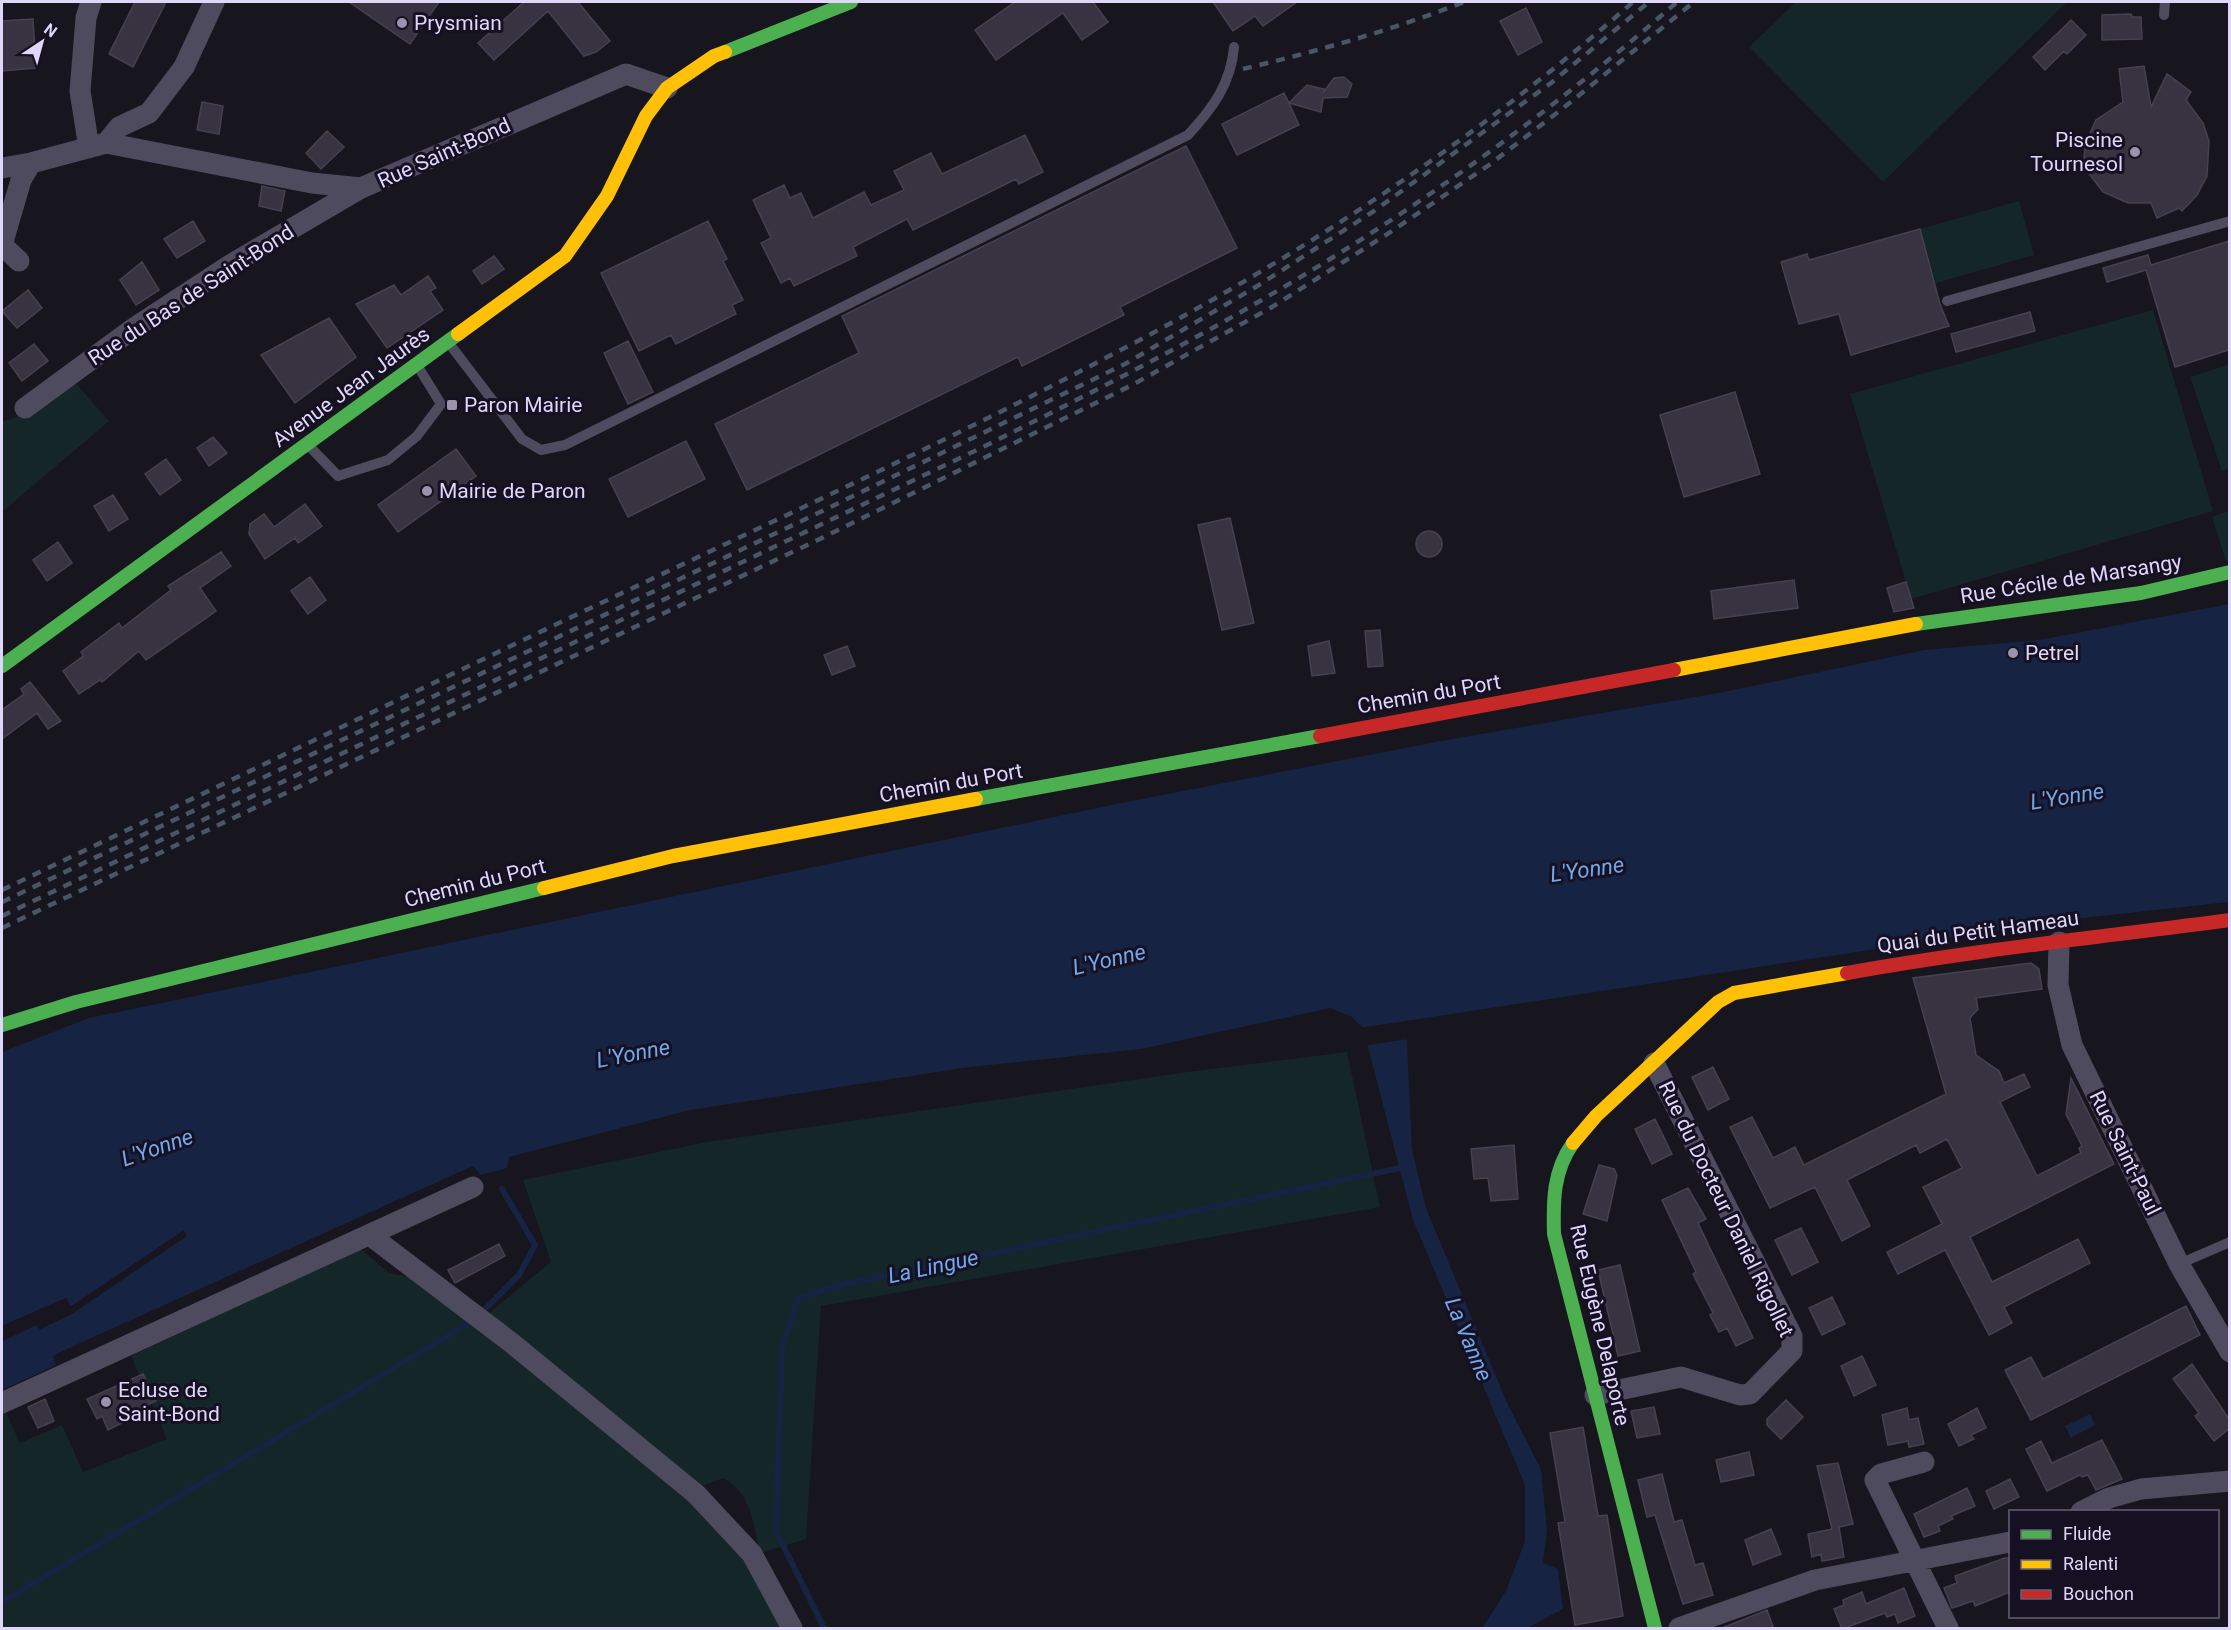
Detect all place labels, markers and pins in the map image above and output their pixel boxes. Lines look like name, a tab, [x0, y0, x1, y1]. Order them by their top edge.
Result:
place label: Prysmian	[414, 11, 502, 35]
marker: Prysmian	[395, 16, 409, 30]
place label: Piscine Tournesol	[2030, 128, 2123, 176]
marker: Piscine Tournesol	[2128, 145, 2142, 159]
place label: Paron Mairie	[464, 393, 582, 417]
marker: Paron Mairie	[445, 398, 459, 412]
place label: Mairie de Paron	[439, 479, 586, 503]
marker: Mairie de Paron	[420, 484, 434, 498]
place label: Petrel	[2025, 641, 2079, 665]
marker: Petrel	[2006, 646, 2020, 660]
place label: Ecluse de Saint-Bond	[118, 1378, 220, 1426]
marker: Ecluse de Saint-Bond	[99, 1395, 113, 1409]

